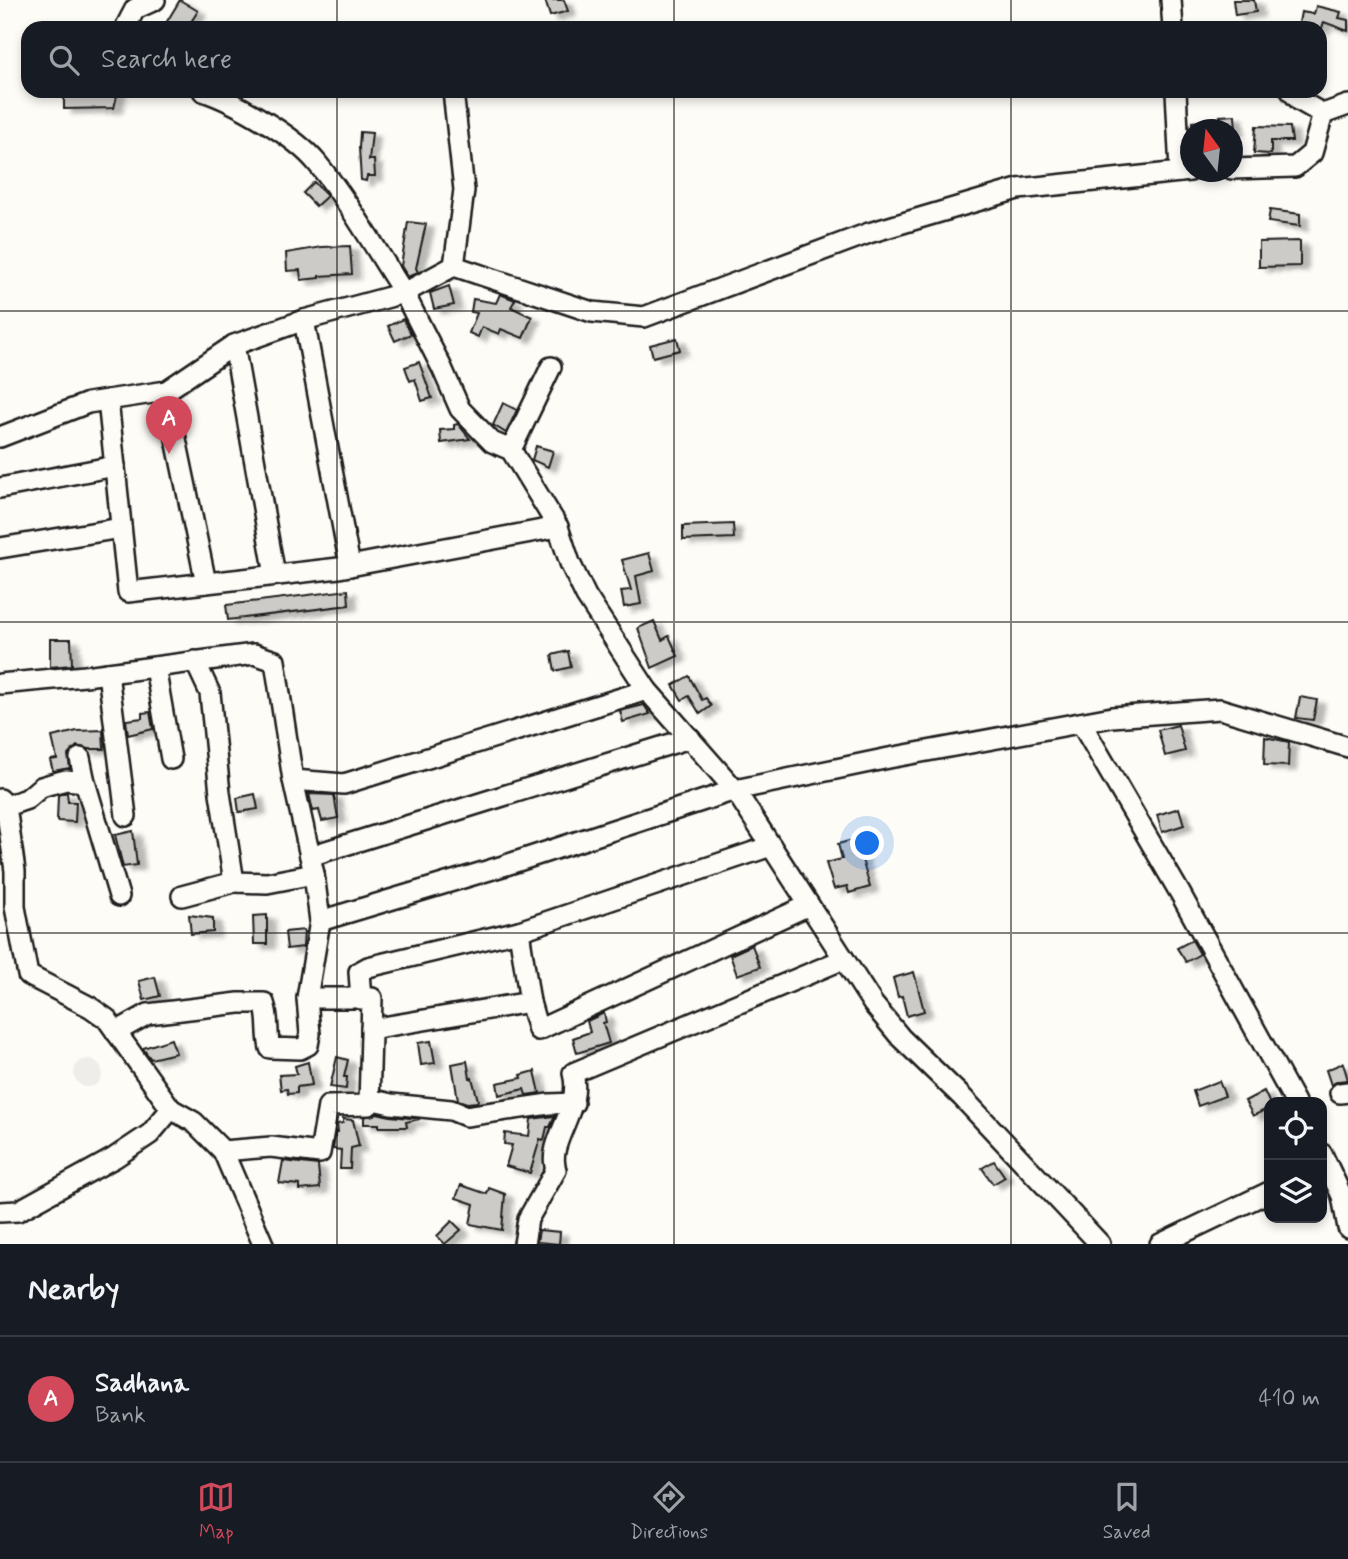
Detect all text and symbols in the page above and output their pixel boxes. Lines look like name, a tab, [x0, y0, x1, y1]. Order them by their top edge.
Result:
search box	[21, 21, 1327, 98]
icon: search	[45, 41, 83, 79]
text: Search here	[101, 43, 232, 77]
north arrow	[1180, 119, 1243, 182]
pin: A	[146, 396, 192, 454]
your location	[850, 826, 884, 860]
map controls	[1264, 1097, 1327, 1223]
button: locate	[1264, 1097, 1327, 1160]
button: layers	[1264, 1160, 1327, 1223]
text: Nearby	[28, 1270, 119, 1309]
text: Sadhana	[95, 1367, 189, 1401]
text: A	[43, 1384, 59, 1414]
text: 410 m	[1258, 1384, 1320, 1414]
text: Bank	[95, 1401, 146, 1431]
tab: Map	[197, 1478, 235, 1545]
tab: Directions	[630, 1478, 708, 1545]
tab: Saved	[1103, 1478, 1151, 1545]

